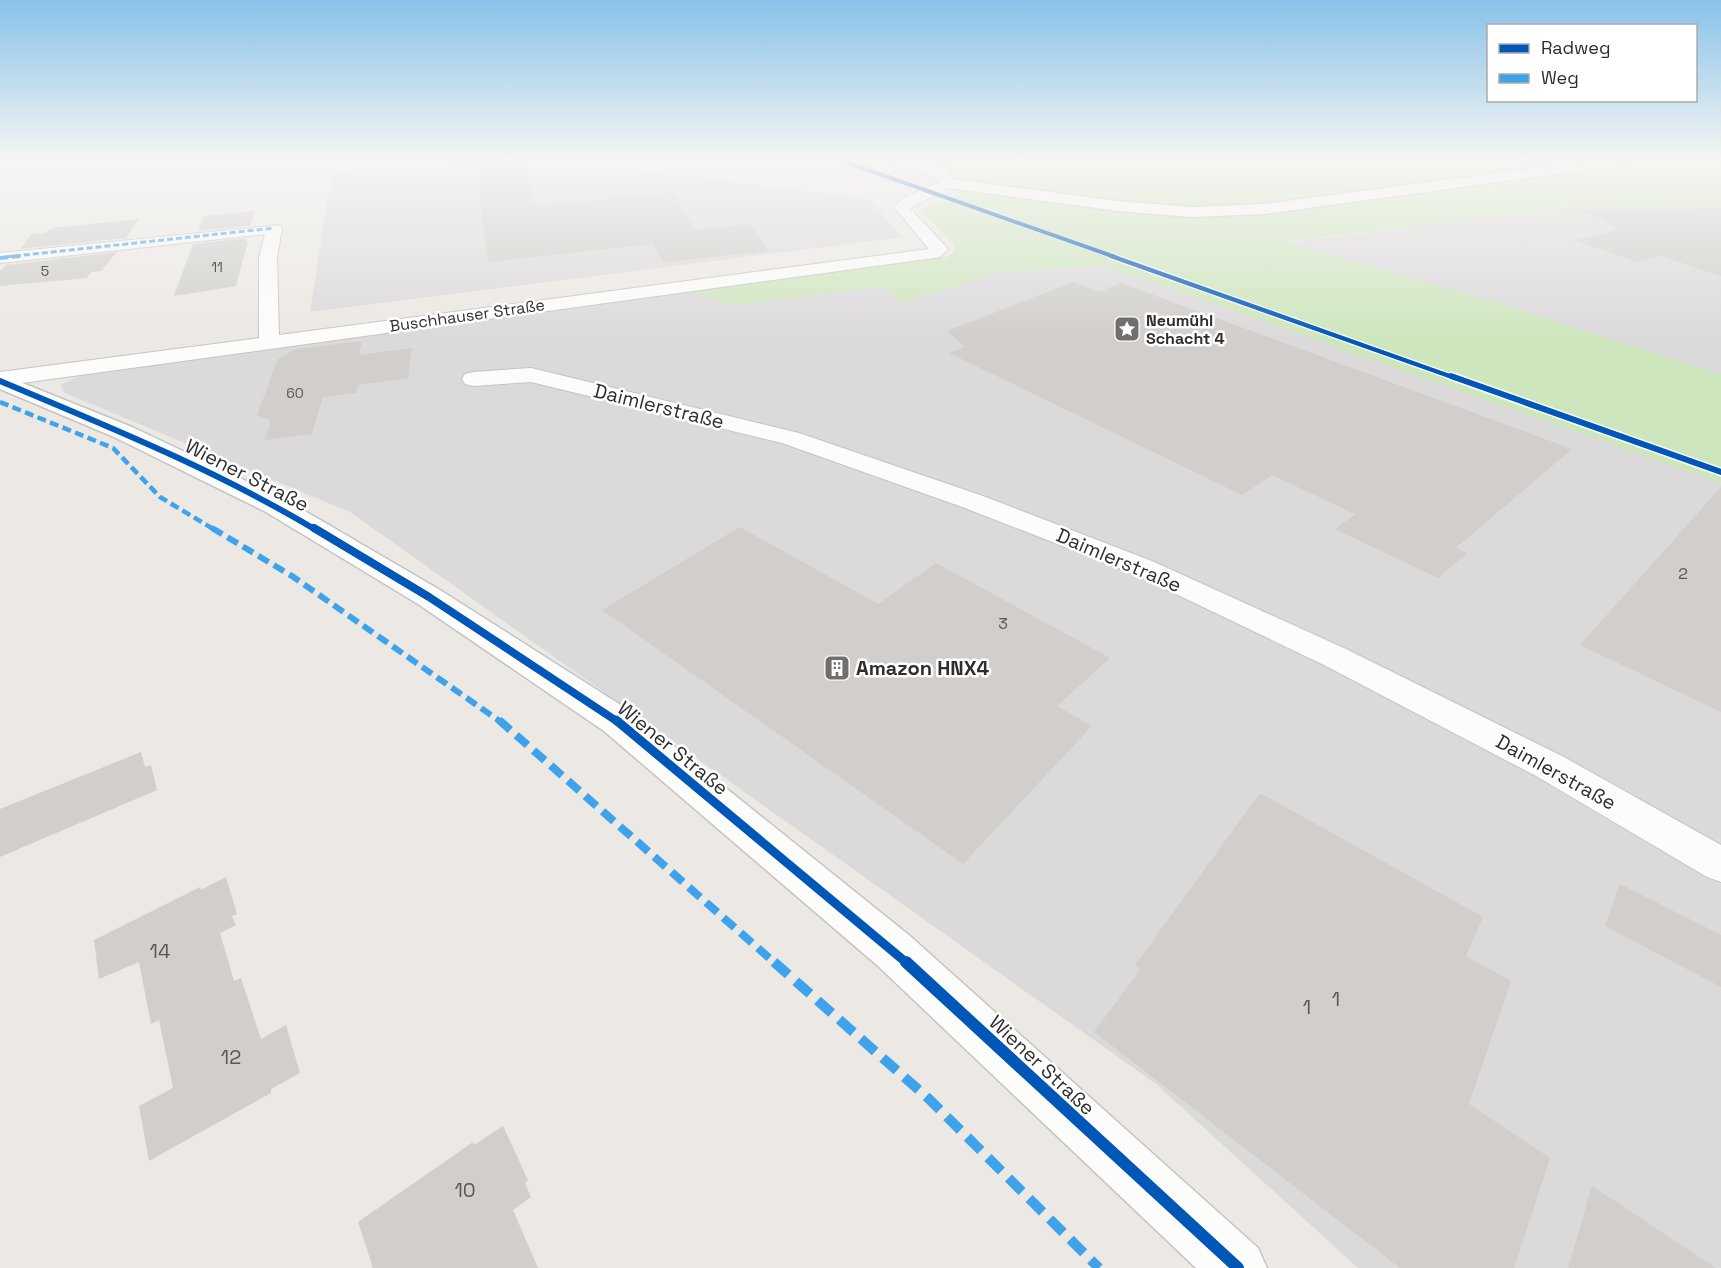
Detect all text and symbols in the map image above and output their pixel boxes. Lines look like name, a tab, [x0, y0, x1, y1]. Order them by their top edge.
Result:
legend	[1487, 24, 1697, 102]
text: Radweg	[1541, 36, 1611, 59]
text: Weg	[1541, 66, 1579, 89]
house number: 11	[211, 258, 223, 276]
house number: 5	[41, 262, 49, 280]
street label: Buschhauser Straße	[388, 294, 546, 337]
place label: Neumühl Schacht 4	[1146, 310, 1225, 349]
place icon: Neumühl Schacht 4	[1112, 314, 1142, 344]
street label: Daimlerstraße	[591, 377, 727, 435]
house number: 60	[286, 384, 304, 402]
street label: Wiener Straße	[181, 433, 313, 517]
street label: Daimlerstraße	[1052, 522, 1186, 598]
house number: 2	[1678, 563, 1688, 584]
house number: 3	[998, 613, 1008, 634]
building icon: Amazon HNX4	[822, 653, 852, 683]
place label: Amazon HNX4	[856, 655, 990, 681]
street label: Wiener Straße	[612, 695, 734, 801]
street label: Daimlerstraße	[1491, 728, 1621, 816]
house number: 14	[150, 938, 170, 964]
house number: 1	[1332, 986, 1340, 1012]
house number: 1	[1303, 994, 1311, 1020]
street label: Wiener Straße	[984, 1009, 1100, 1121]
house number: 12	[221, 1044, 241, 1070]
house number: 10	[454, 1177, 476, 1203]

